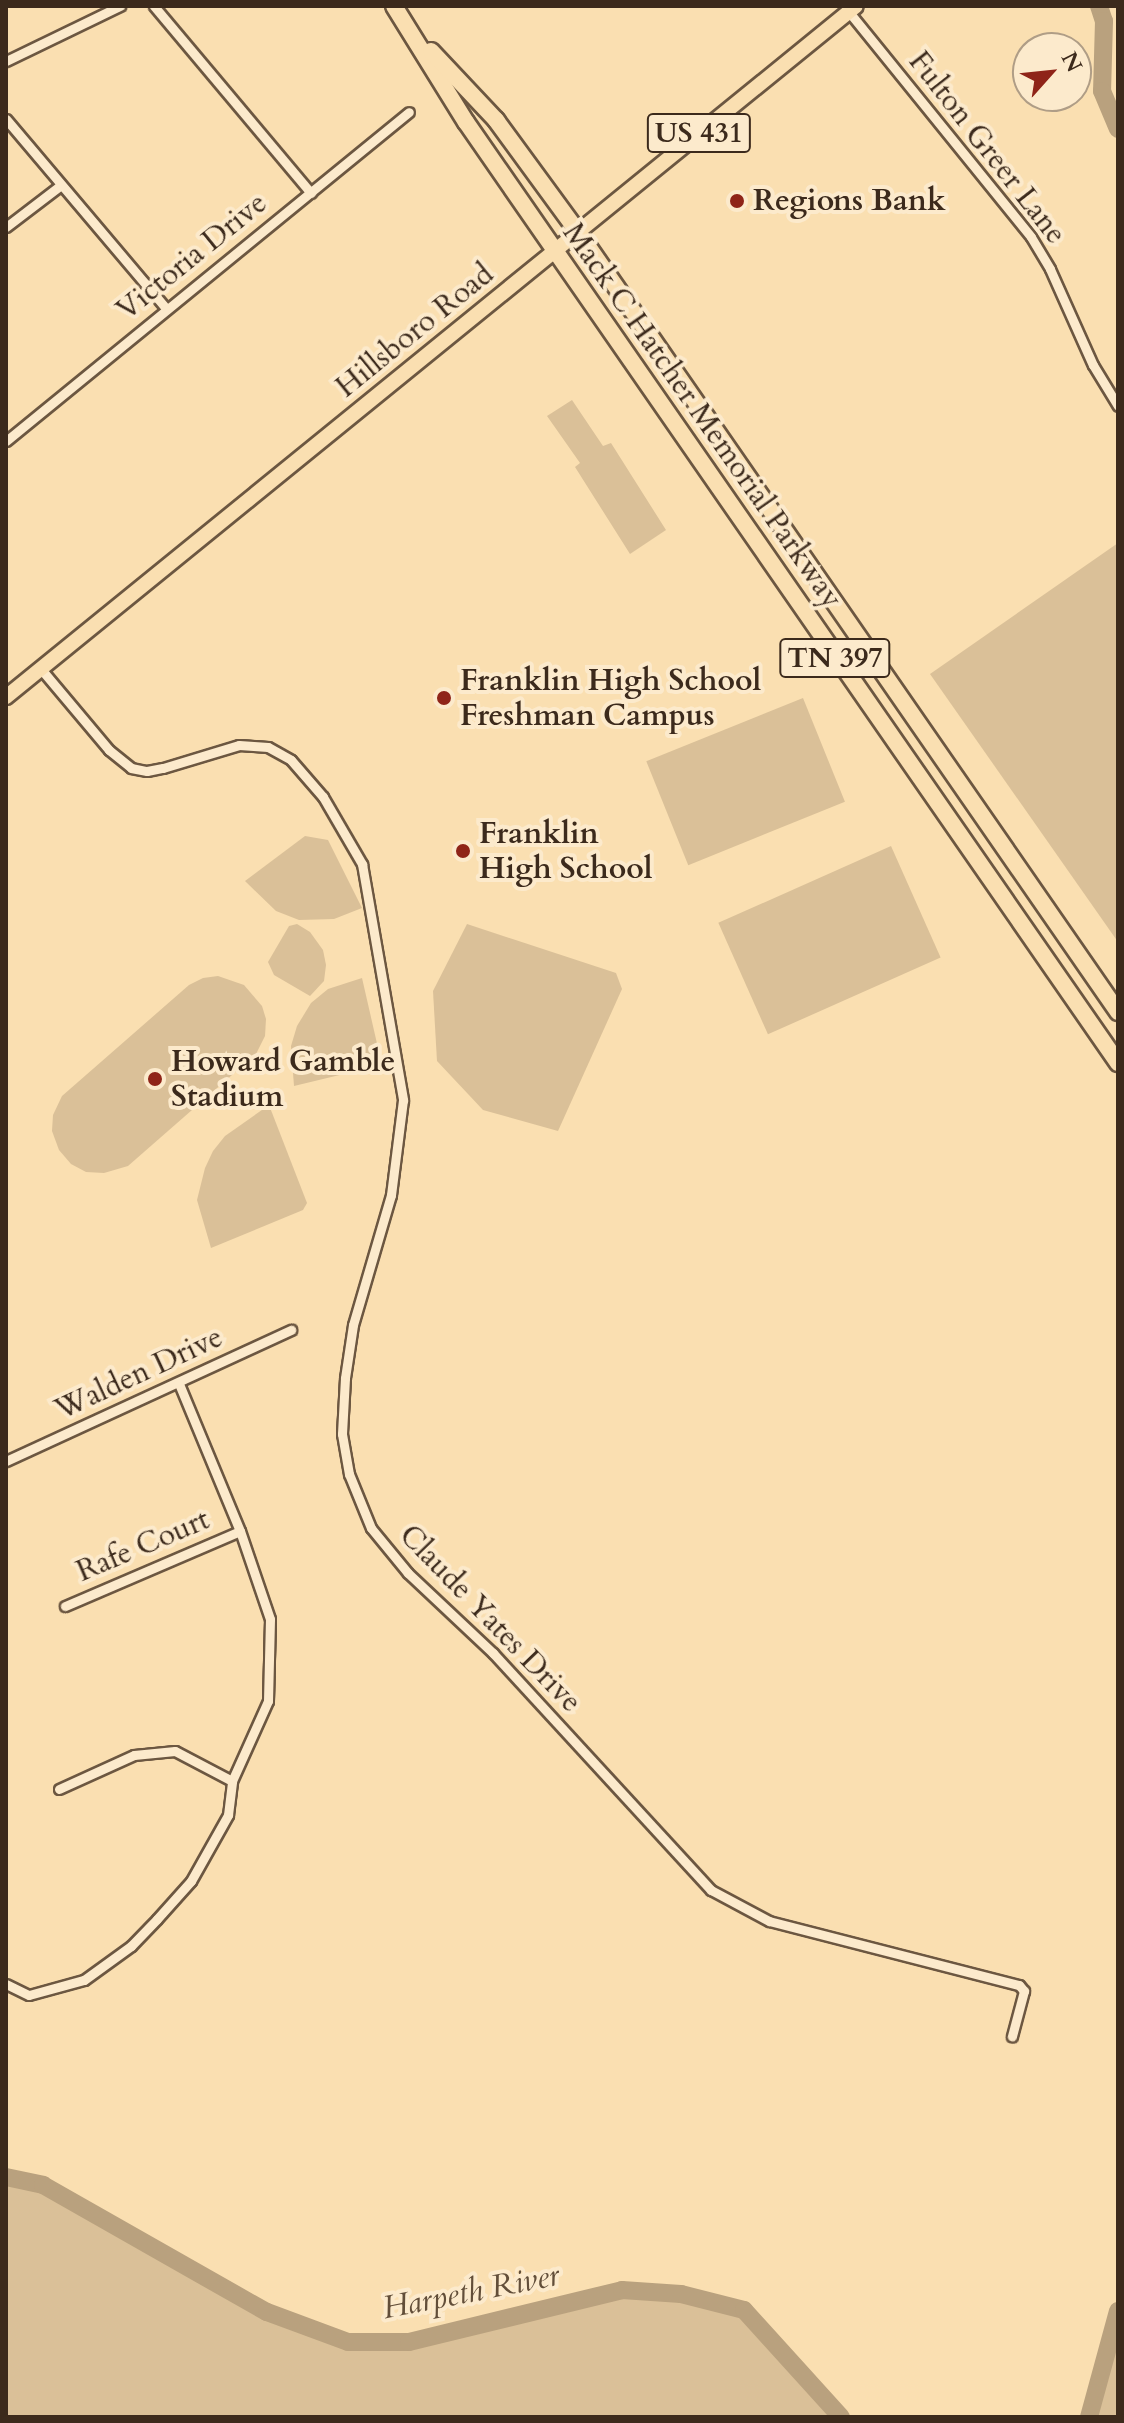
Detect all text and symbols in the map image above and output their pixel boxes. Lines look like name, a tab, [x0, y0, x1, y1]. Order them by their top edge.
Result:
north arrow	[1012, 32, 1092, 112]
street label: Fulton Greer Lane	[901, 44, 1073, 252]
text: N	[1054, 47, 1089, 77]
road number: US 431	[645, 109, 753, 157]
place label: Regions Bank	[753, 183, 946, 219]
street label: Victoria Drive	[110, 185, 274, 329]
marker: Regions Bank	[728, 192, 746, 210]
street label: Mack C Hatcher Memorial Parkway	[555, 216, 849, 616]
street label: Hillsboro Road	[329, 257, 501, 405]
road number: TN 397	[779, 634, 891, 682]
place label: Franklin High School Freshman Campus	[460, 663, 761, 734]
marker: Franklin High School Freshman Campus	[435, 689, 453, 707]
place label: Franklin High School	[479, 816, 653, 886]
marker: Franklin High School	[454, 842, 472, 860]
place label: Howard Gamble Stadium	[171, 1044, 395, 1114]
marker: Howard Gamble Stadium	[146, 1070, 164, 1088]
street label: Walden Drive	[49, 1319, 229, 1429]
street label: Rafe Court	[71, 1502, 215, 1590]
street label: Claude Yates Drive	[391, 1518, 589, 1720]
water label: Harpeth River	[379, 2256, 563, 2328]

